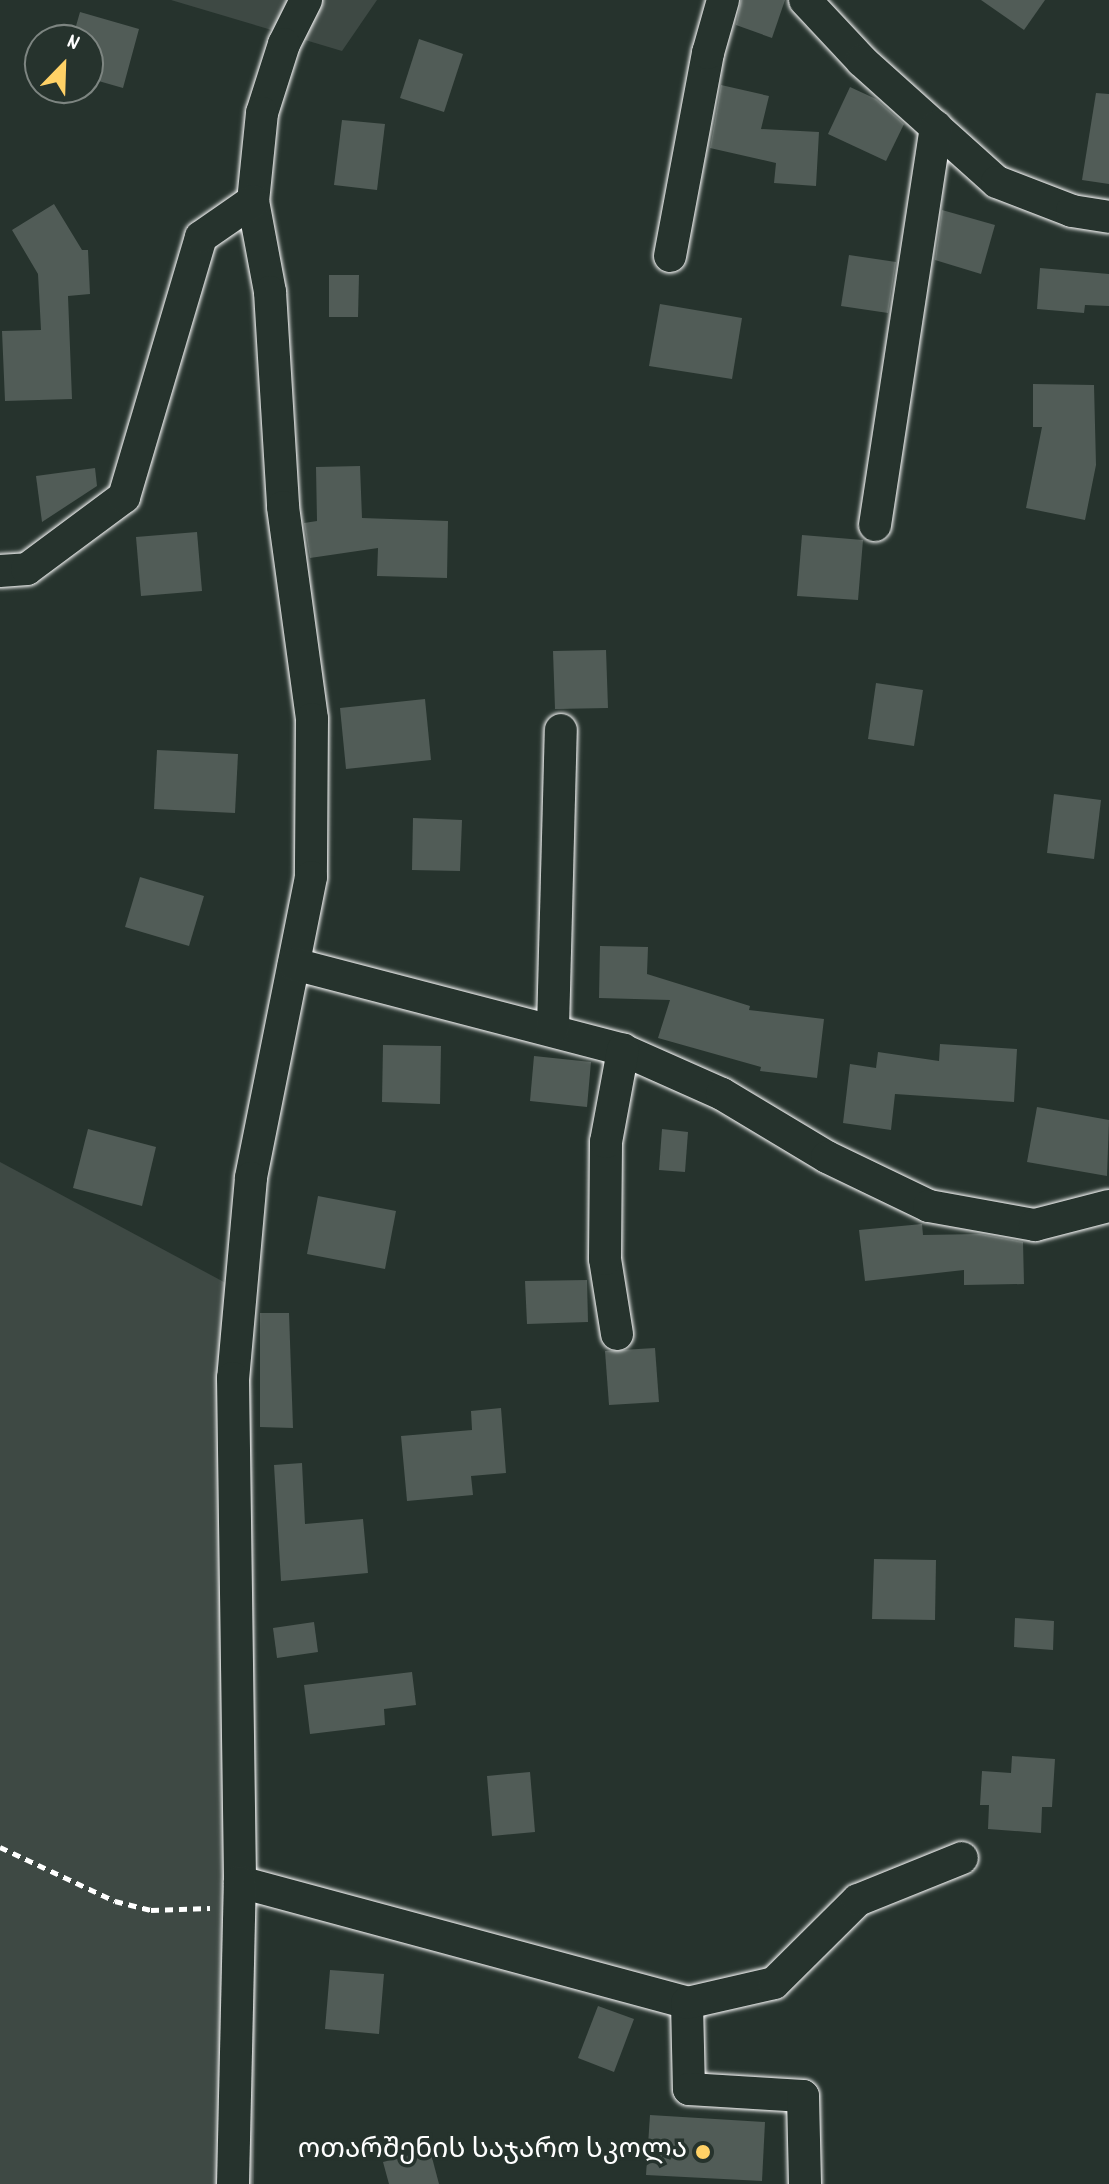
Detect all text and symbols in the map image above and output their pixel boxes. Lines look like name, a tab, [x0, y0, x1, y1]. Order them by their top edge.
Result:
north arrow	[24, 24, 104, 104]
text: N	[62, 27, 84, 60]
place label: ოთარშენის საჯარო სკოლა	[298, 2135, 687, 2169]
marker: ოთარშენის საჯარო სკოლა	[694, 2143, 712, 2161]

